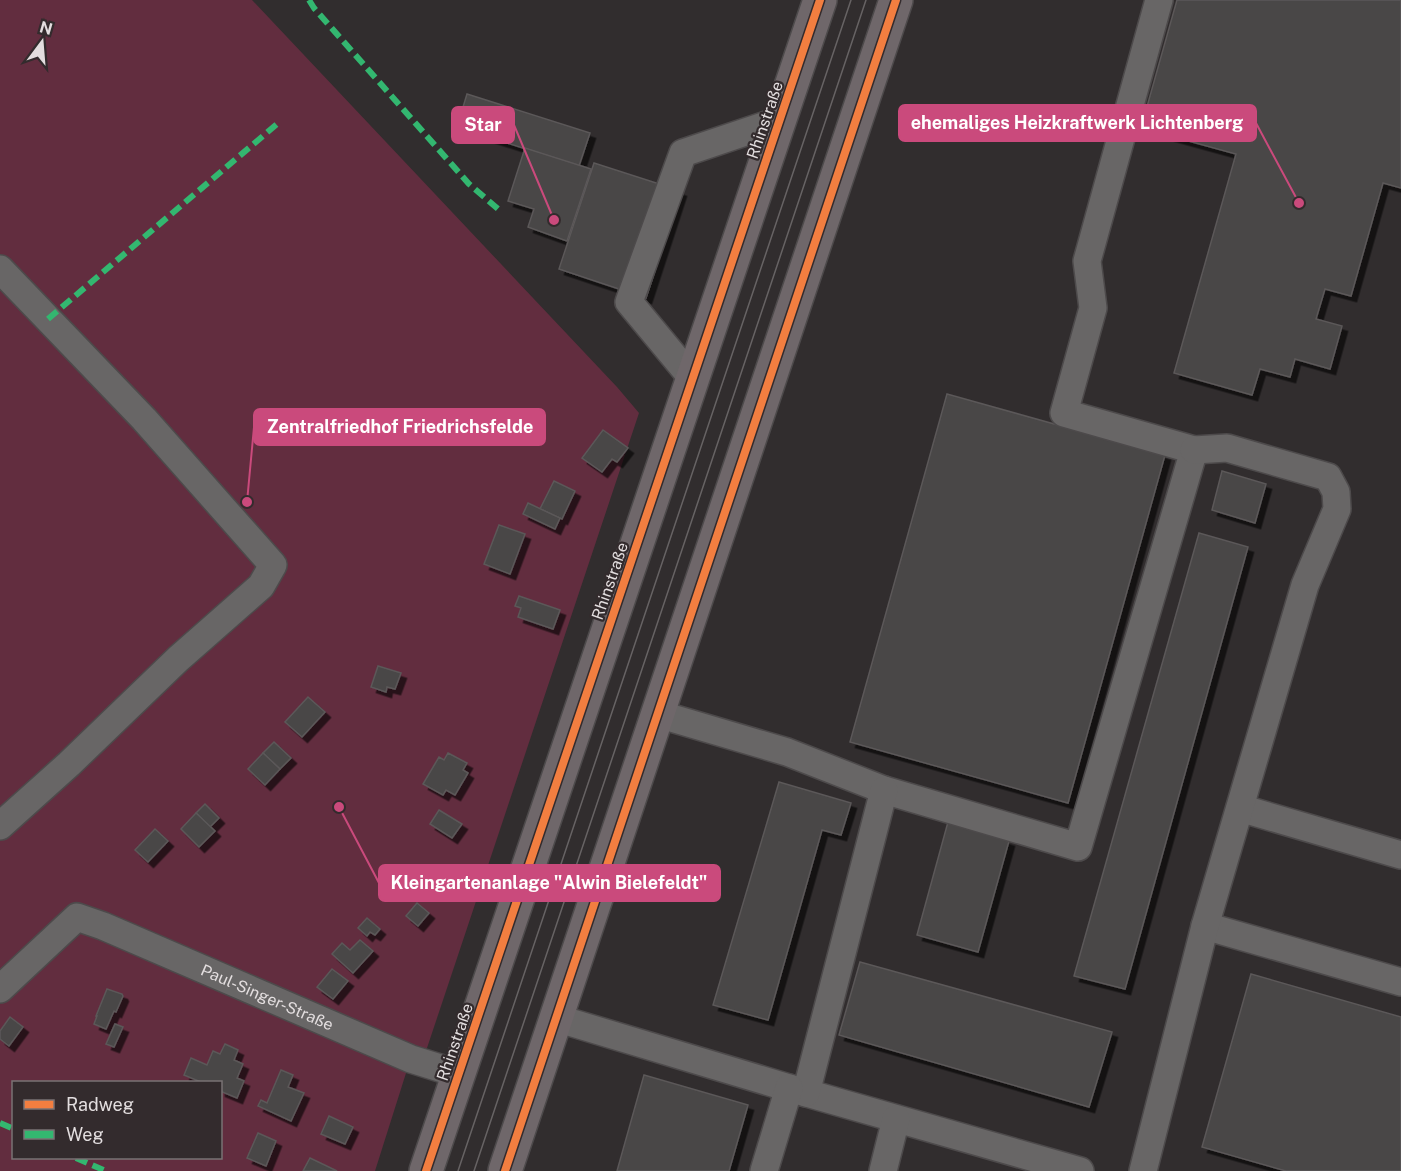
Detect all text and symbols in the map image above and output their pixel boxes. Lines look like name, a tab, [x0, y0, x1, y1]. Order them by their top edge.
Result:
north arrow	[12, 12, 72, 72]
text: N	[37, 17, 55, 39]
street label: Rhinstraße	[743, 79, 787, 161]
callout: ehemaliges Heizkraftwerk Lichtenberg	[899, 105, 1256, 141]
callout: Star	[452, 107, 514, 143]
text: ehemaliges Heizkraftwerk Lichtenberg	[911, 112, 1243, 133]
text: Star	[464, 114, 502, 135]
callout: Zentralfriedhof Friedrichsfelde	[254, 409, 545, 445]
text: Zentralfriedhof Friedrichsfelde	[267, 416, 533, 437]
street label: Rhinstraße	[588, 540, 632, 622]
callout: Kleingartenanlage "Alwin Bielefeldt"	[379, 865, 720, 901]
text: Kleingartenanlage "Alwin Bielefeldt"	[391, 872, 707, 893]
street label: Paul-Singer-Straße	[198, 960, 337, 1034]
street label: Rhinstraße	[433, 1001, 477, 1083]
legend	[12, 1081, 222, 1159]
text: Radweg	[66, 1094, 134, 1115]
text: Weg	[66, 1124, 104, 1145]

